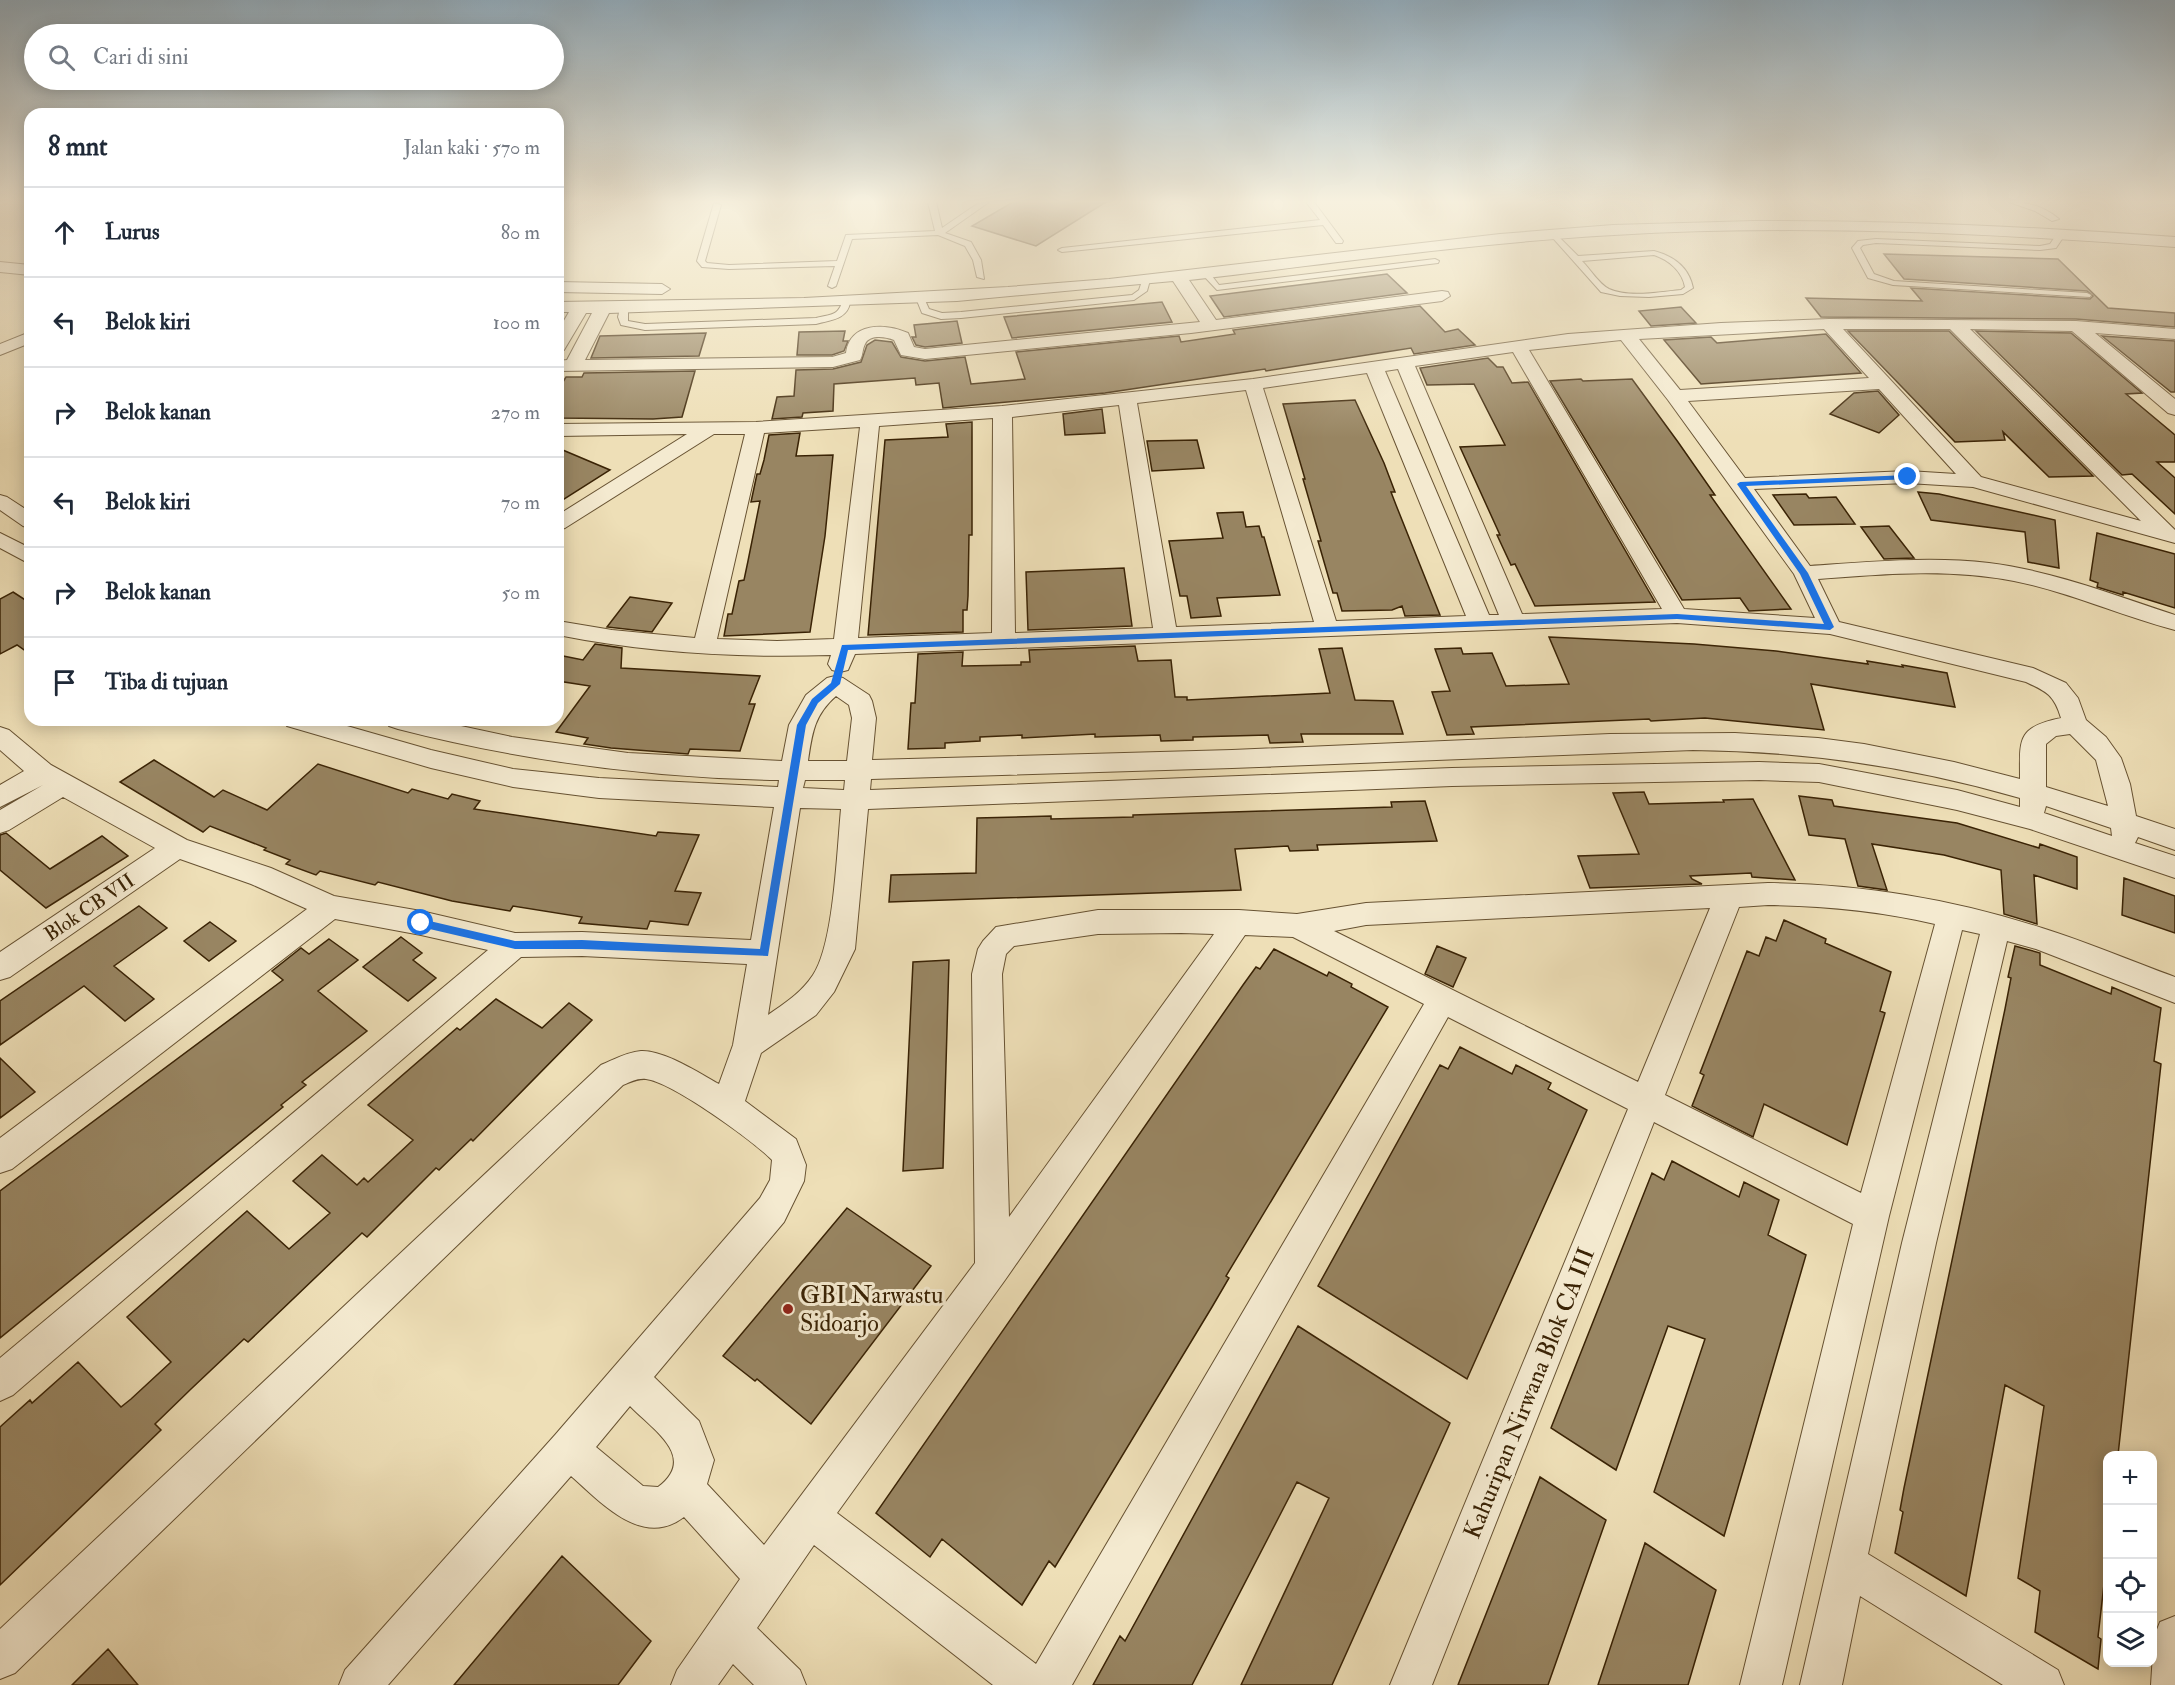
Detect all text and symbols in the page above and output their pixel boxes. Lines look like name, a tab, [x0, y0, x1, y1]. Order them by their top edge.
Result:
search box	[24, 24, 564, 90]
icon: search	[45, 41, 78, 74]
text: Cari di sini	[93, 43, 189, 71]
text: 8 mnt	[48, 131, 108, 163]
text: Jalan kaki · 570 m	[403, 135, 540, 160]
icon: ahead	[48, 216, 81, 249]
text: Lurus	[105, 218, 159, 246]
text: 80 m	[501, 220, 540, 245]
icon: left	[48, 306, 81, 339]
text: Belok kiri	[105, 308, 190, 336]
text: 100 m	[493, 310, 540, 335]
icon: right	[48, 396, 81, 429]
text: Belok kanan	[105, 398, 211, 426]
text: 270 m	[491, 400, 540, 425]
route end	[1894, 463, 1920, 489]
icon: left	[48, 486, 81, 519]
text: Belok kiri	[105, 488, 190, 516]
text: 70 m	[501, 490, 540, 515]
icon: right	[48, 576, 81, 609]
text: Belok kanan	[105, 578, 211, 606]
text: 50 m	[501, 580, 540, 605]
icon: arrive	[48, 666, 81, 699]
text: Tiba di tujuan	[105, 668, 228, 696]
street label: Blok CB VII	[39, 868, 139, 947]
route start	[407, 909, 433, 935]
street label: Kahuripan Nirwana Blok CA III	[1457, 1243, 1602, 1543]
place label: GBI Narwastu Sidoarjo	[800, 1280, 943, 1339]
marker: GBI Narwastu Sidoarjo	[781, 1302, 795, 1316]
map controls	[2103, 1451, 2157, 1667]
button: +	[2103, 1451, 2157, 1505]
button: −	[2103, 1505, 2157, 1559]
button: locate	[2103, 1559, 2157, 1613]
button: layers	[2103, 1613, 2157, 1667]

